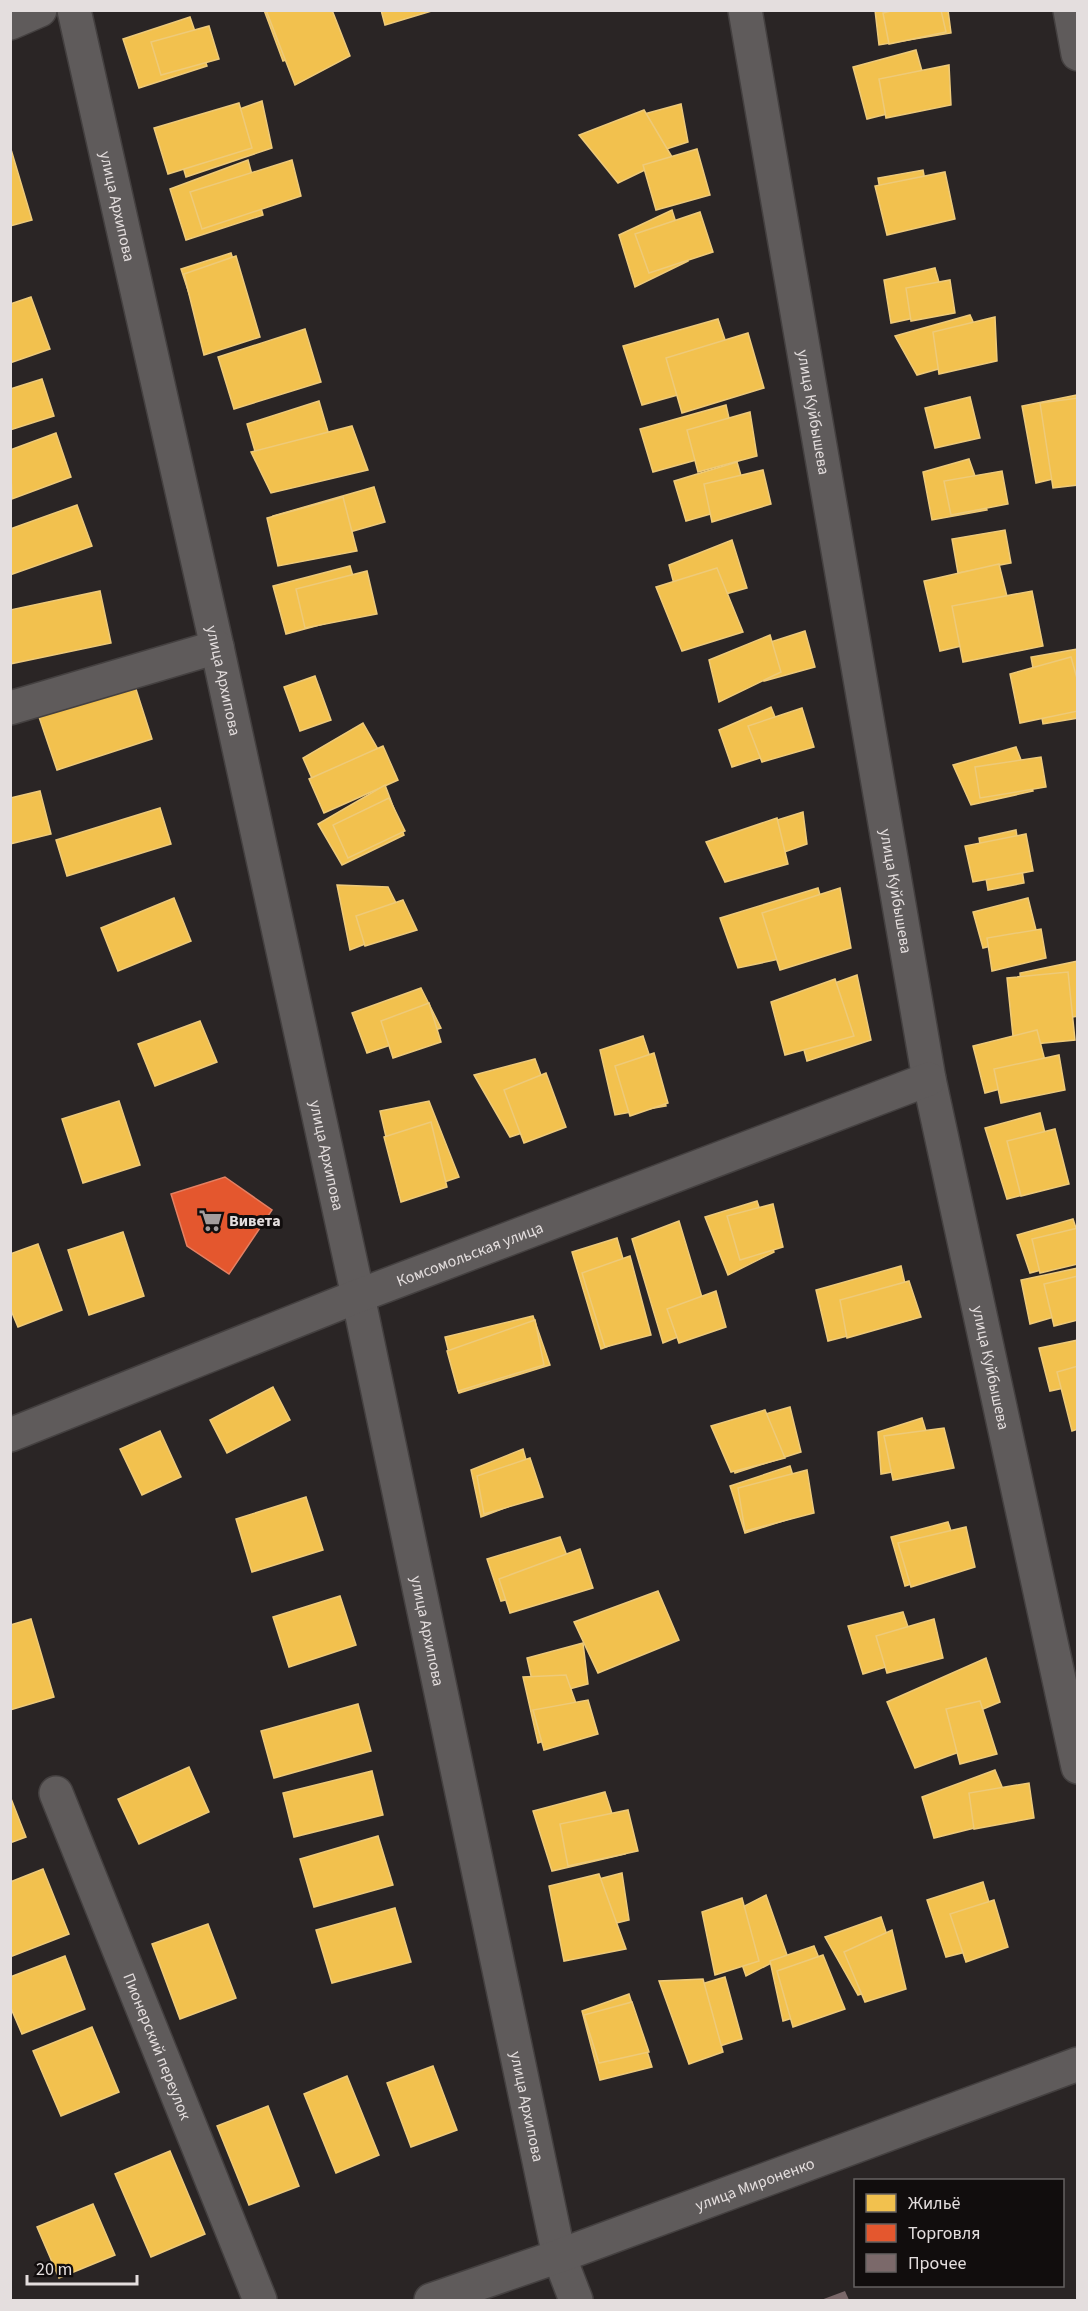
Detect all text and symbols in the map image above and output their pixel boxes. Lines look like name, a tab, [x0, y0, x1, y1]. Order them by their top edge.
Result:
street label: улица Архипова	[94, 149, 140, 264]
street label: улица Куйбышева	[792, 348, 835, 476]
street label: улица Архипова	[200, 623, 246, 738]
street label: улица Куйбышева	[874, 827, 917, 955]
street label: улица Архипова	[304, 1098, 349, 1213]
supermarket icon: Вивета	[198, 1207, 224, 1233]
place label: Вивета	[229, 1210, 281, 1232]
street label: Комсомольская улица	[393, 1217, 546, 1292]
street label: улица Куйбышева	[966, 1304, 1015, 1432]
street label: улица Архипова	[405, 1574, 449, 1688]
street label: Пионерский переулок	[118, 1970, 196, 2123]
street label: улица Архипова	[504, 2049, 549, 2164]
street label: улица Мироненко	[692, 2152, 818, 2217]
legend	[854, 2179, 1064, 2287]
text: Жильё	[908, 2191, 961, 2216]
text: Торговля	[908, 2221, 981, 2246]
scale bar	[27, 2248, 136, 2286]
text: Прочее	[908, 2251, 966, 2276]
text: 20 m	[36, 2257, 72, 2282]

